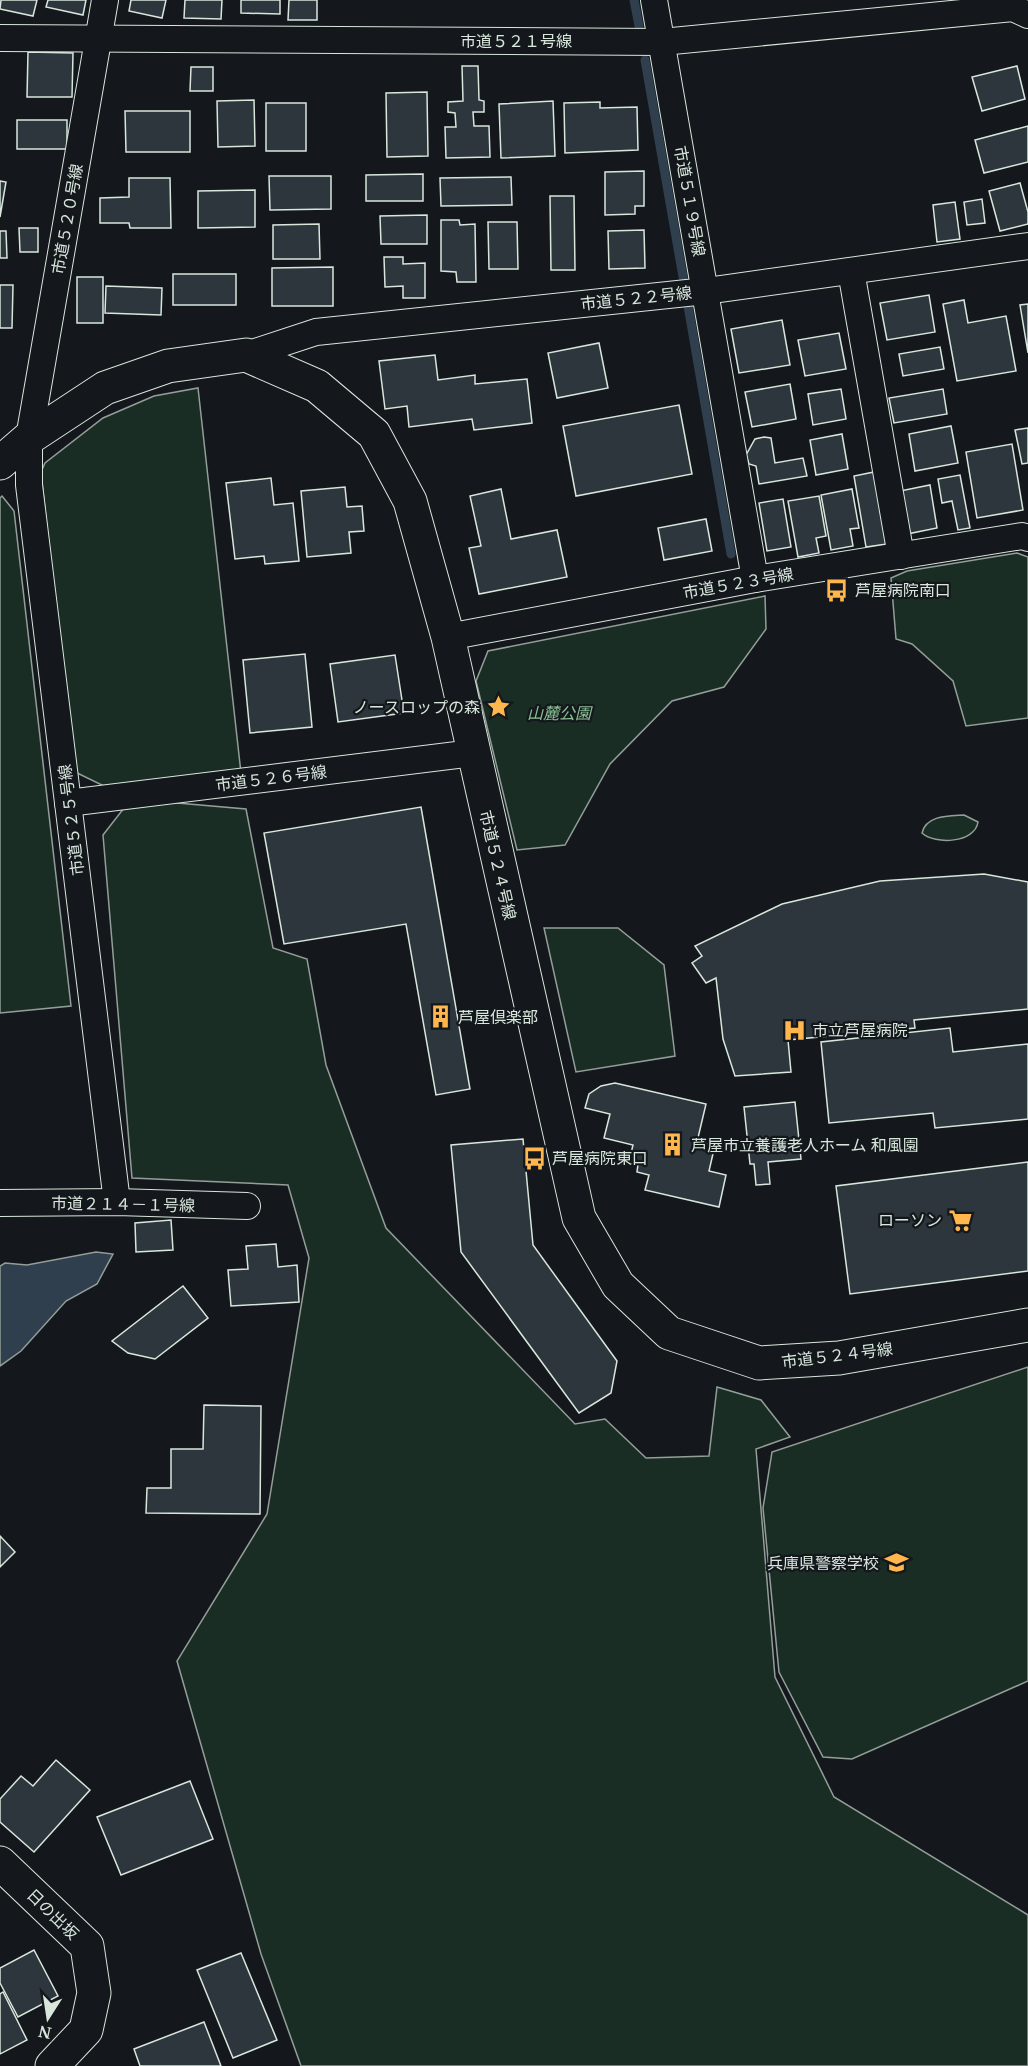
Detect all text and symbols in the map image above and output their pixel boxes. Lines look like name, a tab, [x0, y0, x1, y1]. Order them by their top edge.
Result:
street label: 市道５２１号線	[460, 30, 572, 52]
street label: 市道５１９号線	[669, 144, 711, 258]
street label: 市道５２０号線	[46, 162, 88, 276]
street label: 市道５２２号線	[579, 281, 693, 315]
street label: 市道５２３号線	[681, 562, 795, 604]
bus stop icon: 芦屋病院南口	[824, 577, 850, 603]
place label: 芦屋病院南口	[855, 579, 951, 601]
place icon: ノースロップの森	[485, 694, 511, 720]
place label: ノースロップの森	[353, 696, 480, 718]
park label: 山麓公園	[527, 702, 593, 724]
street label: 市道５２６号線	[214, 760, 328, 796]
street label: 市道５２５号線	[53, 763, 89, 877]
street label: 市道５２４号線	[475, 808, 521, 922]
building icon: 芦屋倶楽部	[427, 1004, 453, 1030]
place label: 芦屋倶楽部	[458, 1006, 538, 1028]
hospital icon: 市立芦屋病院	[781, 1017, 807, 1043]
place label: 市立芦屋病院	[812, 1019, 908, 1041]
building icon: 芦屋市立養護老人ホーム 和風園	[660, 1132, 686, 1158]
place label: 芦屋市立養護老人ホーム 和風園	[691, 1134, 919, 1156]
bus stop icon: 芦屋病院東口	[521, 1145, 547, 1171]
place label: 芦屋病院東口	[552, 1147, 648, 1169]
street label: 市道２１４－１号線	[51, 1192, 195, 1216]
supermarket icon: ローソン	[947, 1207, 973, 1233]
place label: ローソン	[878, 1209, 942, 1231]
street label: 市道５２４号線	[780, 1337, 894, 1373]
school or university icon: 兵庫県警察学校	[884, 1550, 910, 1576]
place label: 兵庫県警察学校	[767, 1552, 879, 1574]
street label: 日の出坂	[22, 1884, 84, 1944]
north arrow	[18, 1988, 78, 2048]
text: N	[36, 2021, 53, 2045]

